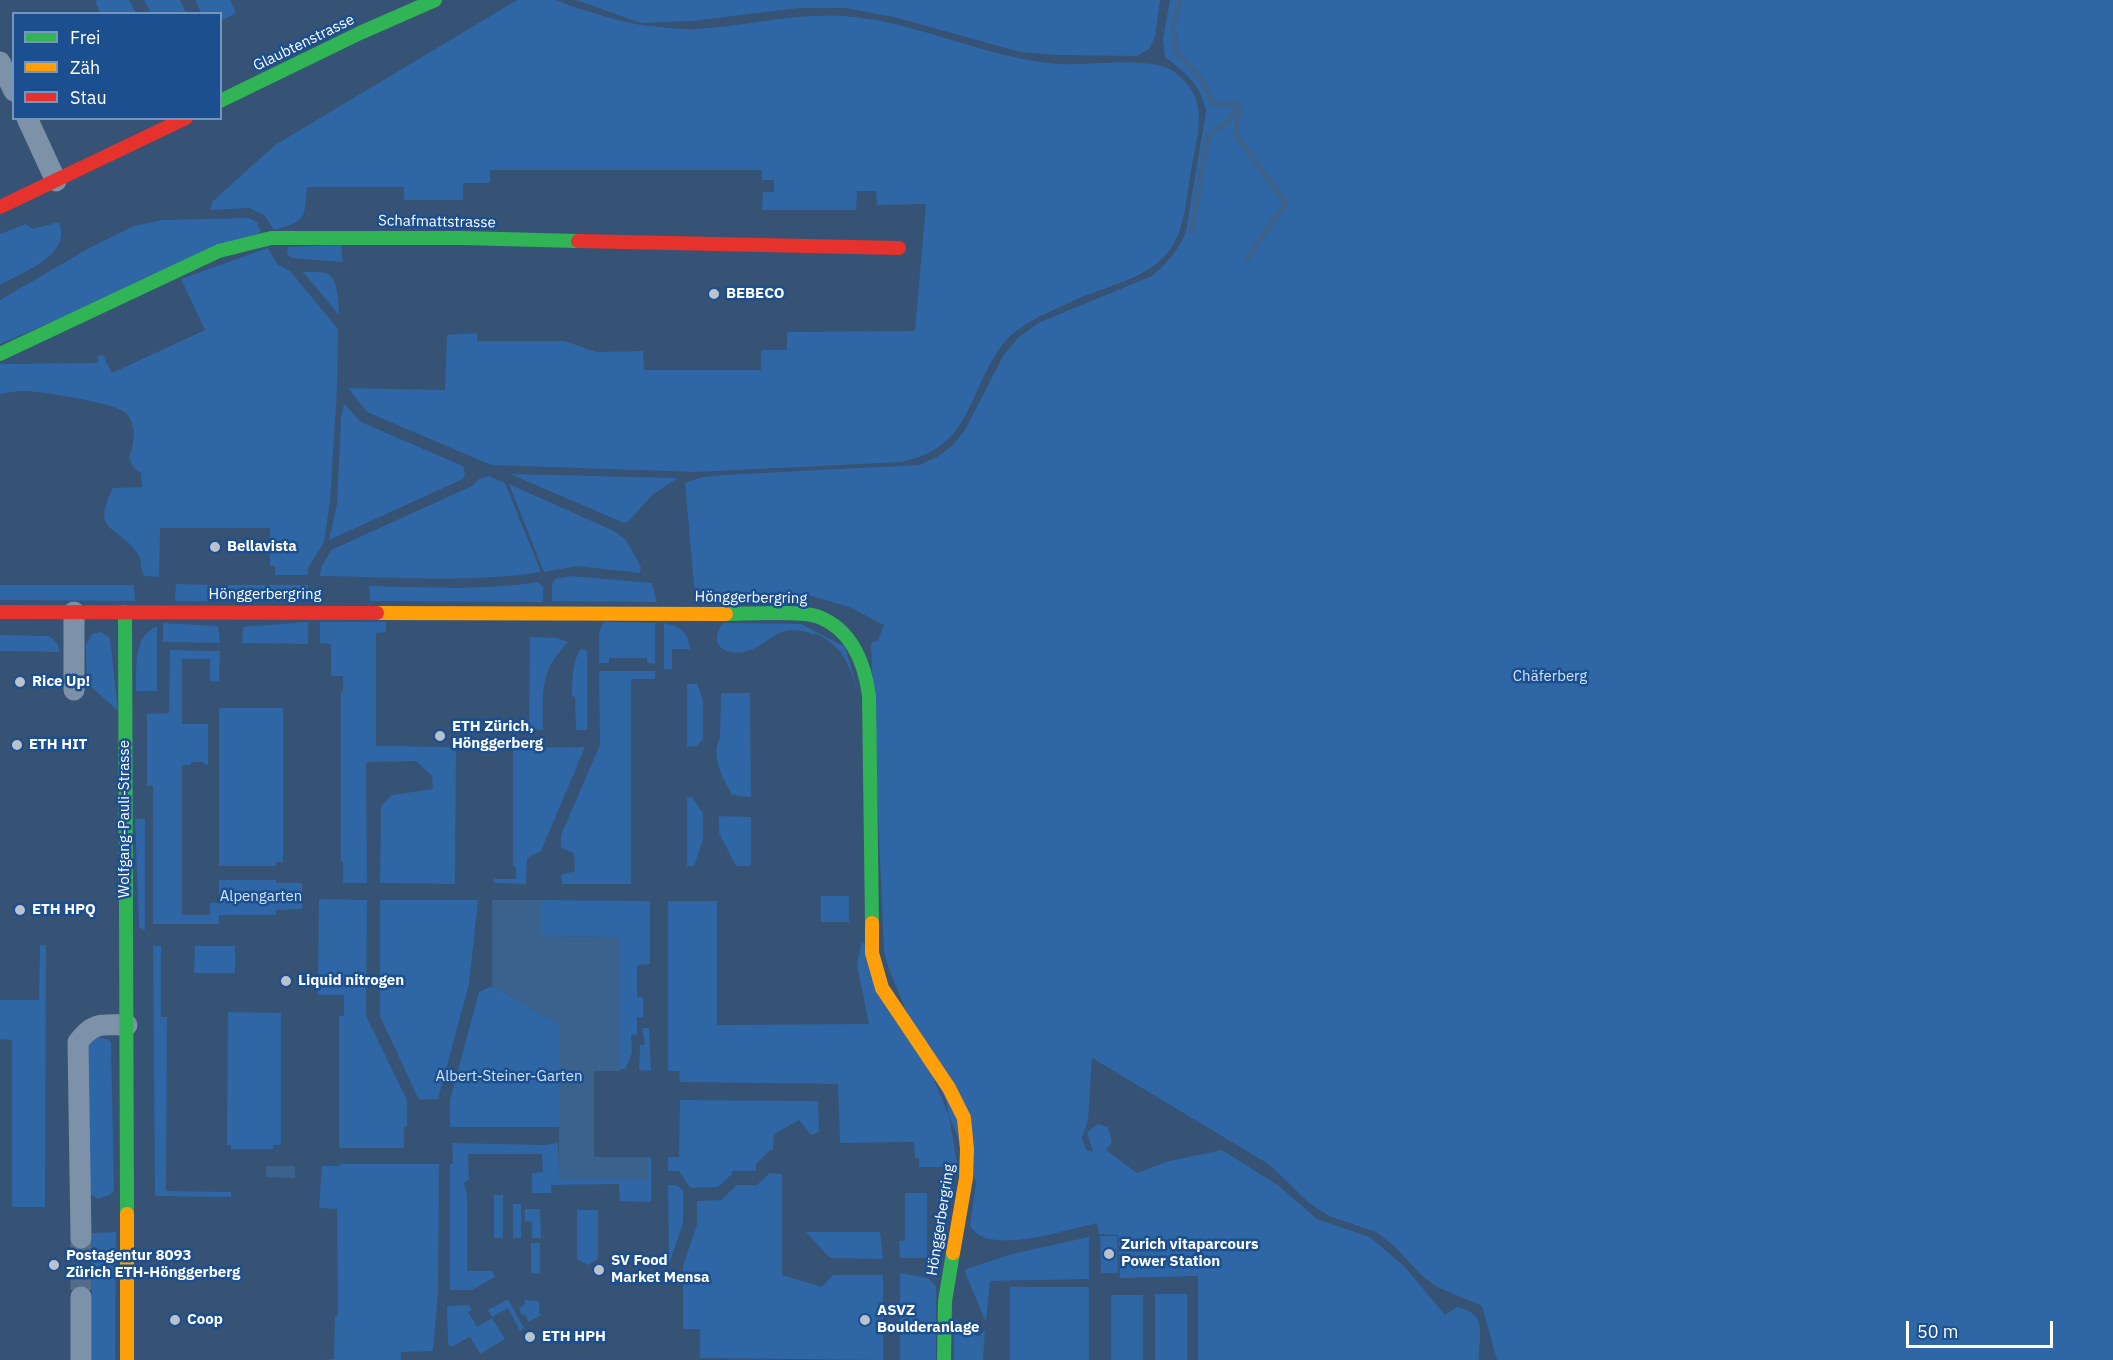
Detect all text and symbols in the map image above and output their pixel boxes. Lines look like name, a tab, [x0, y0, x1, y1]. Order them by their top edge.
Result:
street label: Glaubtenstrasse	[250, 11, 358, 75]
legend	[12, 12, 222, 120]
text: Frei	[70, 26, 101, 49]
text: Zäh	[70, 56, 100, 79]
text: Stau	[70, 86, 107, 109]
street label: Schafmattstrasse	[378, 212, 496, 232]
place label: BEBECO	[726, 285, 784, 303]
marker: BEBECO	[707, 287, 721, 301]
place label: Bellavista	[227, 538, 297, 556]
marker: Bellavista	[208, 540, 222, 554]
street label: Hönggerbergring	[209, 586, 321, 604]
street label: Hönggerbergring	[694, 588, 808, 608]
park label: Chäferberg	[1513, 668, 1587, 686]
place label: Rice Up!	[32, 673, 90, 691]
marker: Rice Up!	[13, 675, 27, 689]
place label: ETH Zürich, Hönggerberg	[452, 718, 543, 753]
marker: ETH Zürich, Hönggerberg	[433, 729, 447, 743]
place label: ETH HIT	[29, 736, 87, 754]
marker: ETH HIT	[10, 738, 24, 752]
street label: Wolfgang-Pauli-Strasse	[116, 740, 134, 898]
park label: Alpengarten	[220, 888, 302, 906]
place label: ETH HPQ	[32, 901, 96, 919]
marker: ETH HPQ	[13, 903, 27, 917]
place label: Liquid nitrogen	[298, 972, 404, 990]
marker: Liquid nitrogen	[279, 974, 293, 988]
park label: Albert-Steiner-Garten	[436, 1068, 582, 1086]
street label: Hönggerbergring	[923, 1163, 959, 1277]
place label: Zurich vitaparcours Power Station	[1121, 1236, 1259, 1271]
place label: Postagentur 8093 Zürich ETH-Hönggerberg	[66, 1247, 240, 1282]
marker: Zurich vitaparcours Power Station	[1102, 1247, 1116, 1261]
place label: SV Food Market Mensa	[611, 1252, 710, 1287]
marker: Postagentur 8093 Zürich ETH-Hönggerberg	[47, 1258, 61, 1272]
marker: SV Food Market Mensa	[592, 1263, 606, 1277]
place label: ASVZ Boulderanlage	[877, 1302, 980, 1337]
scale bar	[1909, 1309, 2056, 1347]
place label: Coop	[187, 1311, 223, 1329]
marker: Coop	[168, 1313, 182, 1327]
marker: ASVZ Boulderanlage	[858, 1313, 872, 1327]
text: 50 m	[1917, 1320, 1959, 1343]
place label: ETH HPH	[542, 1328, 606, 1346]
marker: ETH HPH	[523, 1330, 537, 1344]

